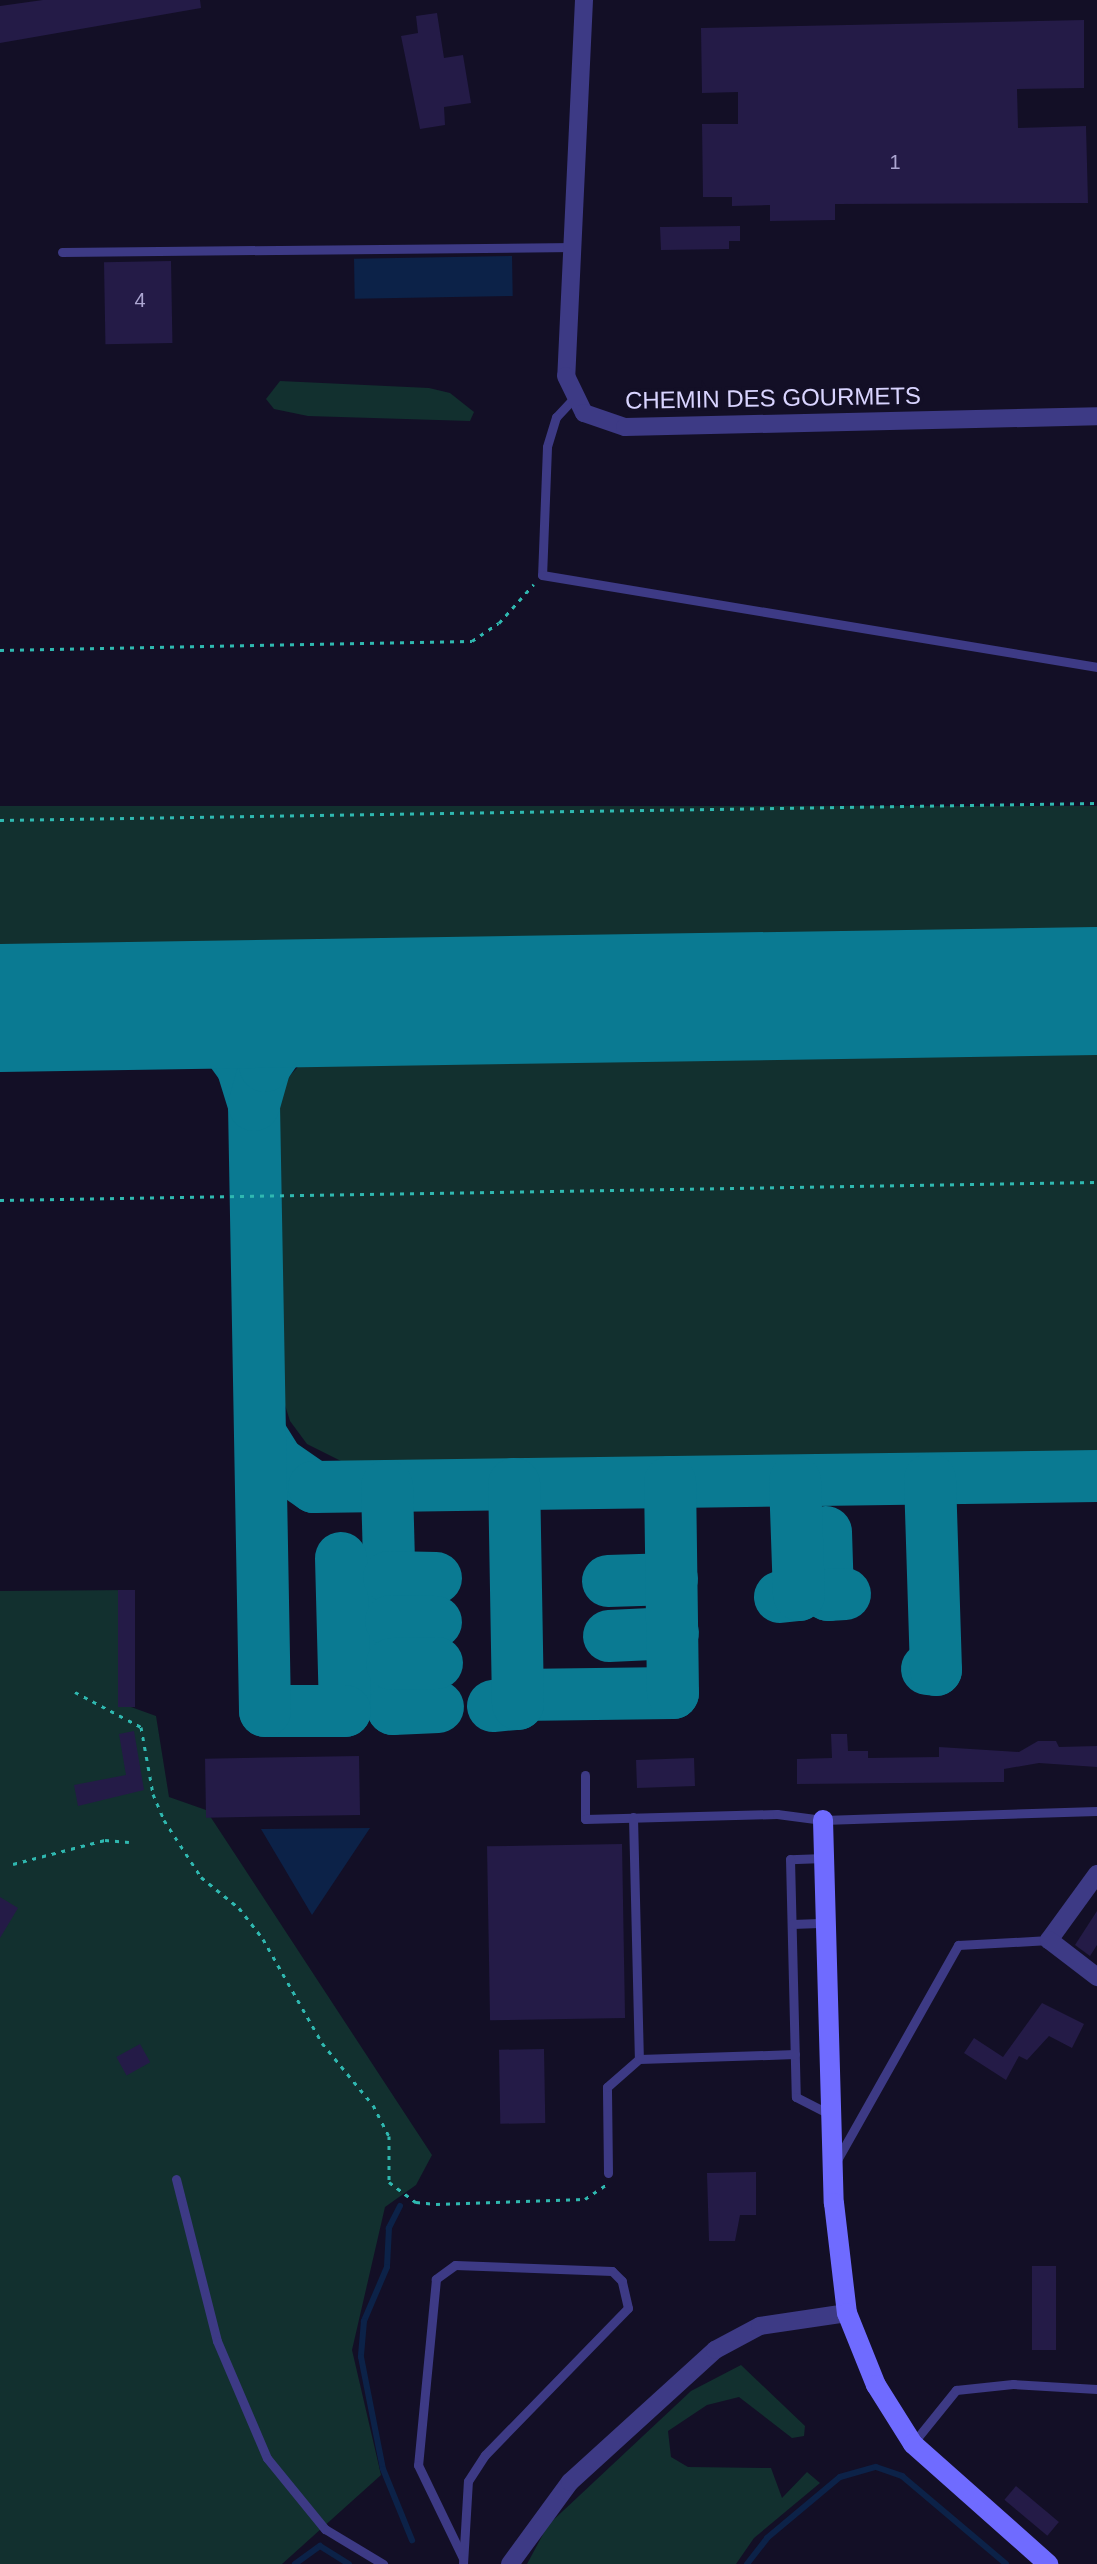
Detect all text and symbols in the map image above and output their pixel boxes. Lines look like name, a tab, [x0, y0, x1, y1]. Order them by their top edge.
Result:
house number: 1	[889, 150, 901, 174]
house number: 4	[134, 288, 146, 312]
street label: CHEMIN DES GOURMETS	[625, 381, 921, 415]

